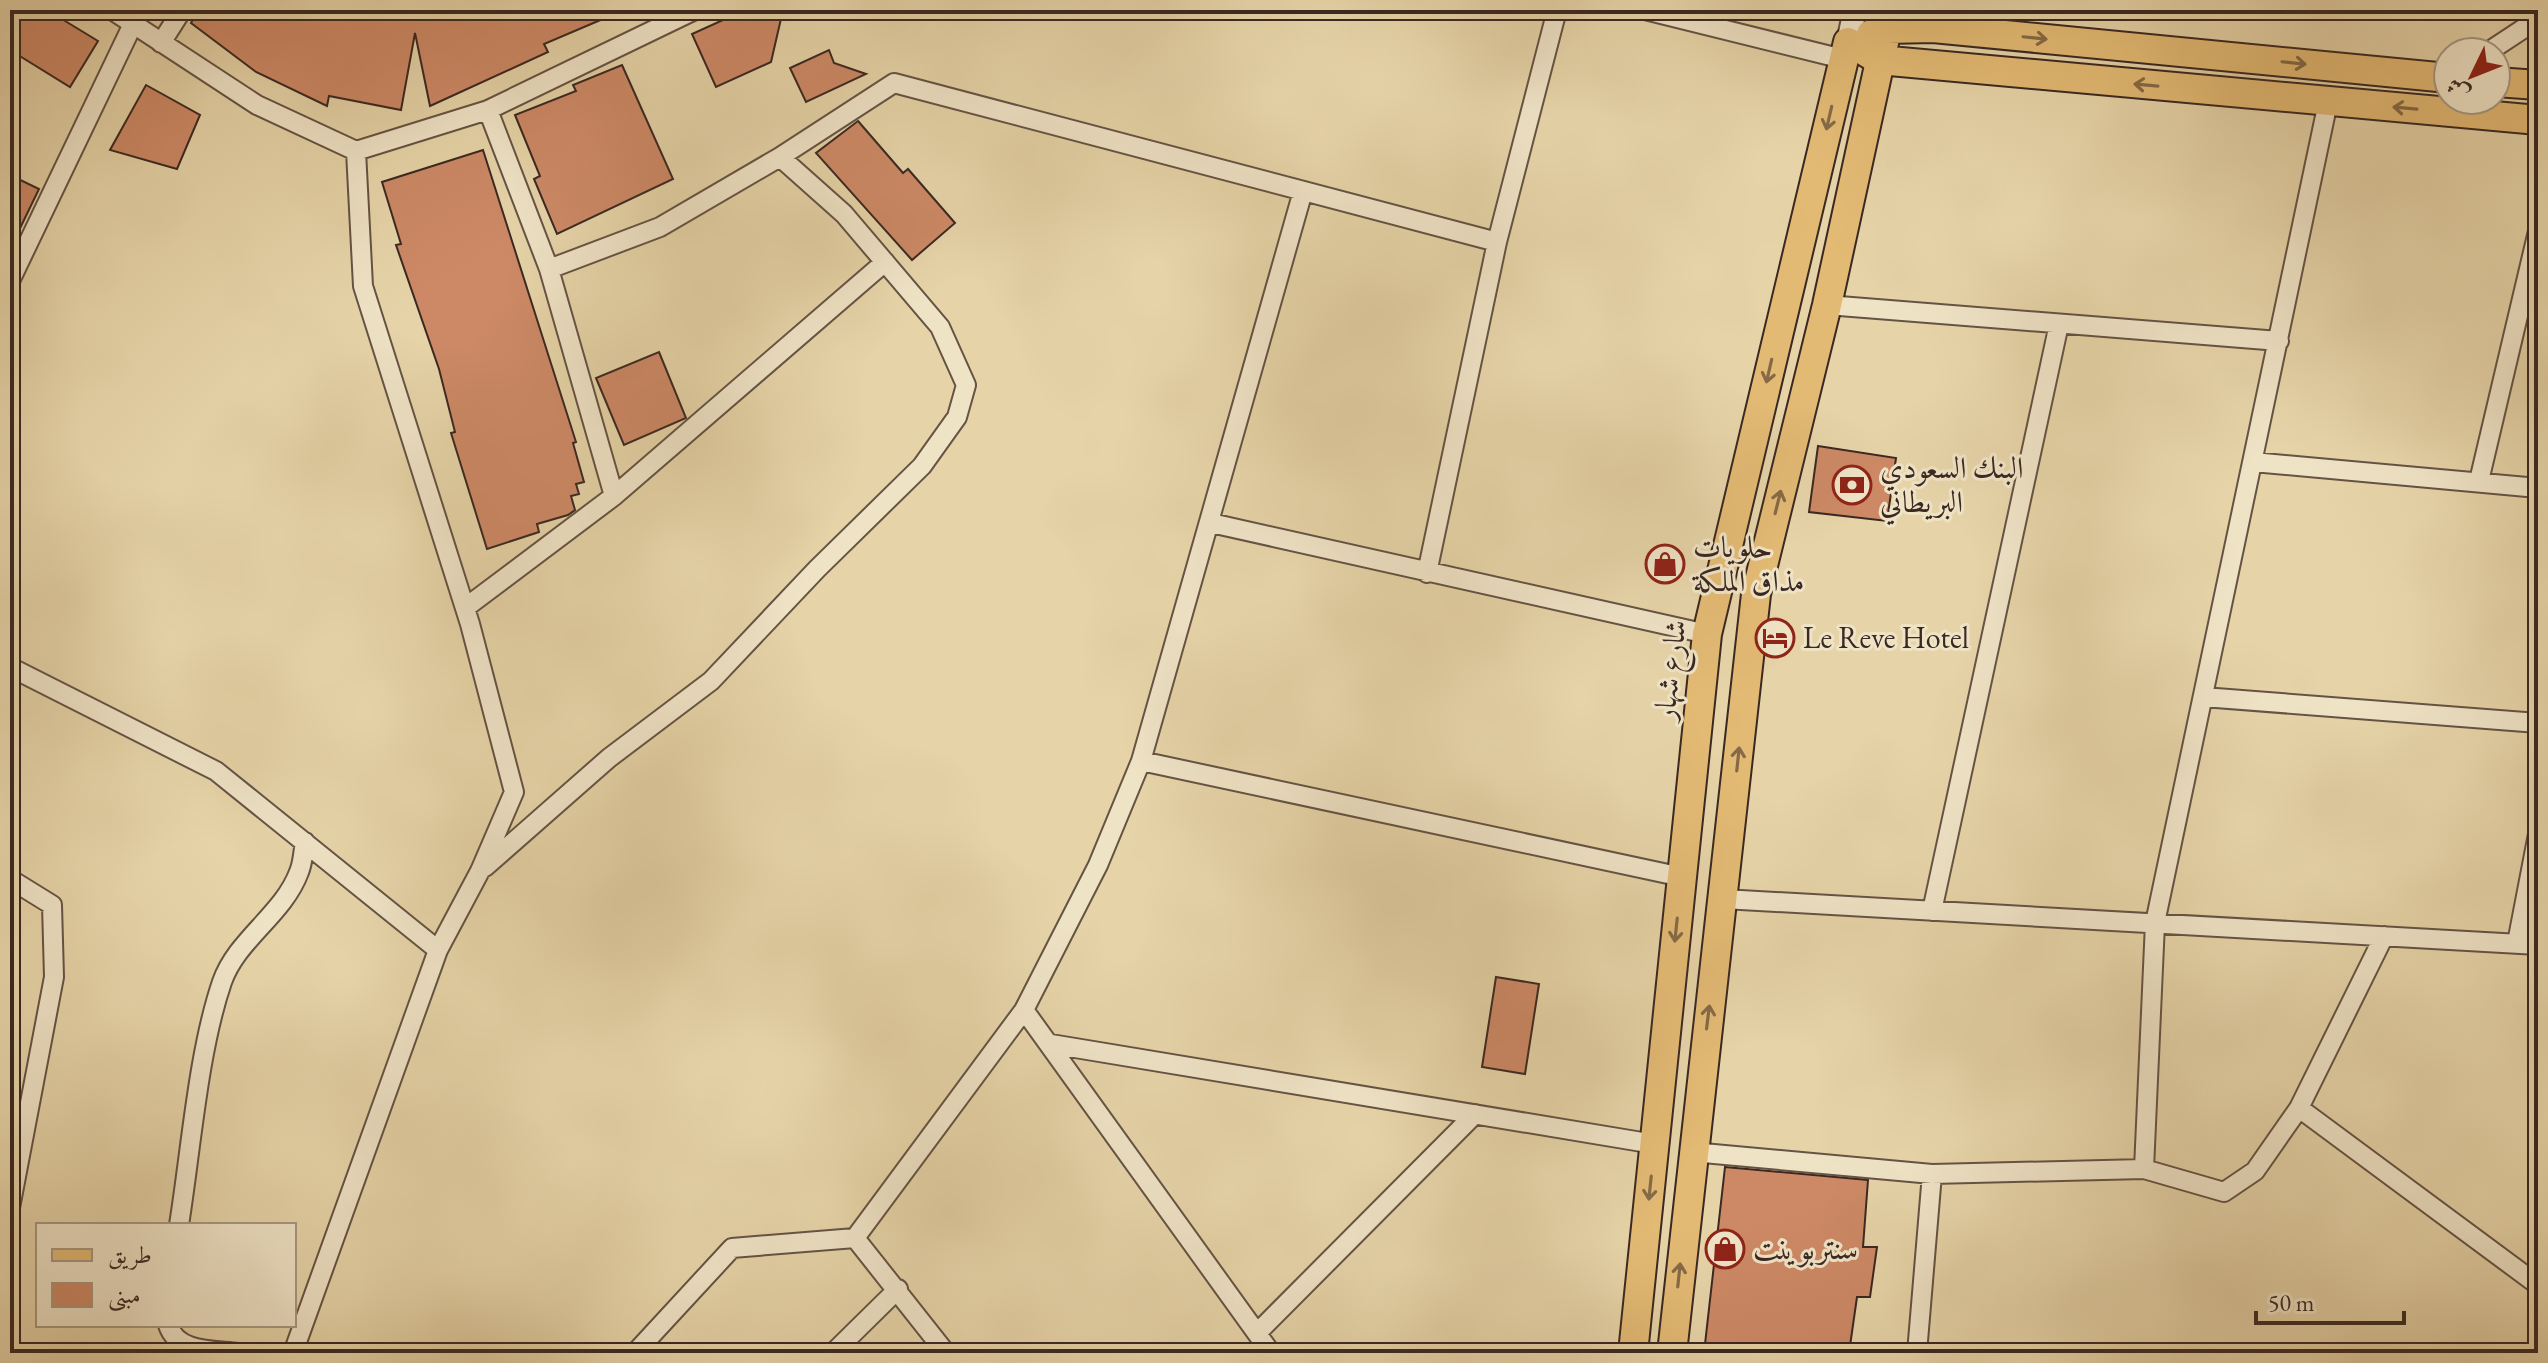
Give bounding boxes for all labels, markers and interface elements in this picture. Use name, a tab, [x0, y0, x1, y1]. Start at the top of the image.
one-way arrow	[2021, 31, 2048, 46]
north arrow	[2432, 36, 2512, 116]
one-way arrow	[2280, 56, 2307, 71]
text: ش	[2440, 71, 2476, 107]
one-way arrow	[2133, 77, 2160, 92]
one-way arrow	[2392, 101, 2418, 116]
one-way arrow	[1821, 104, 1836, 130]
one-way arrow	[1760, 357, 1775, 383]
place label: البنك السعودي البريطاني	[1880, 448, 2024, 526]
bank icon: البنك السعودي البريطاني	[1831, 464, 1873, 506]
one-way arrow	[1772, 490, 1787, 516]
place label: حلويات مذاق الملكة	[1691, 527, 1805, 600]
shop icon: حلويات مذاق الملكة	[1644, 543, 1686, 585]
street label: شارع شهار	[1644, 617, 1701, 726]
hotel icon: Le Reve Hotel	[1754, 617, 1796, 659]
place label: Le Reve Hotel	[1803, 618, 1969, 657]
one-way arrow	[1730, 746, 1745, 773]
one-way arrow	[1669, 916, 1684, 943]
one-way arrow	[1701, 1004, 1716, 1031]
one-way arrow	[1642, 1175, 1657, 1201]
legend	[36, 1223, 296, 1327]
shop icon: سنتربوينت	[1704, 1228, 1746, 1270]
place label: سنتربوينت	[1753, 1229, 1858, 1268]
text: طريق	[108, 1239, 152, 1270]
one-way arrow	[1672, 1262, 1687, 1289]
scale bar	[2256, 1275, 2404, 1325]
text: مبنى	[108, 1279, 141, 1312]
text: 50 m	[2268, 1287, 2315, 1318]

